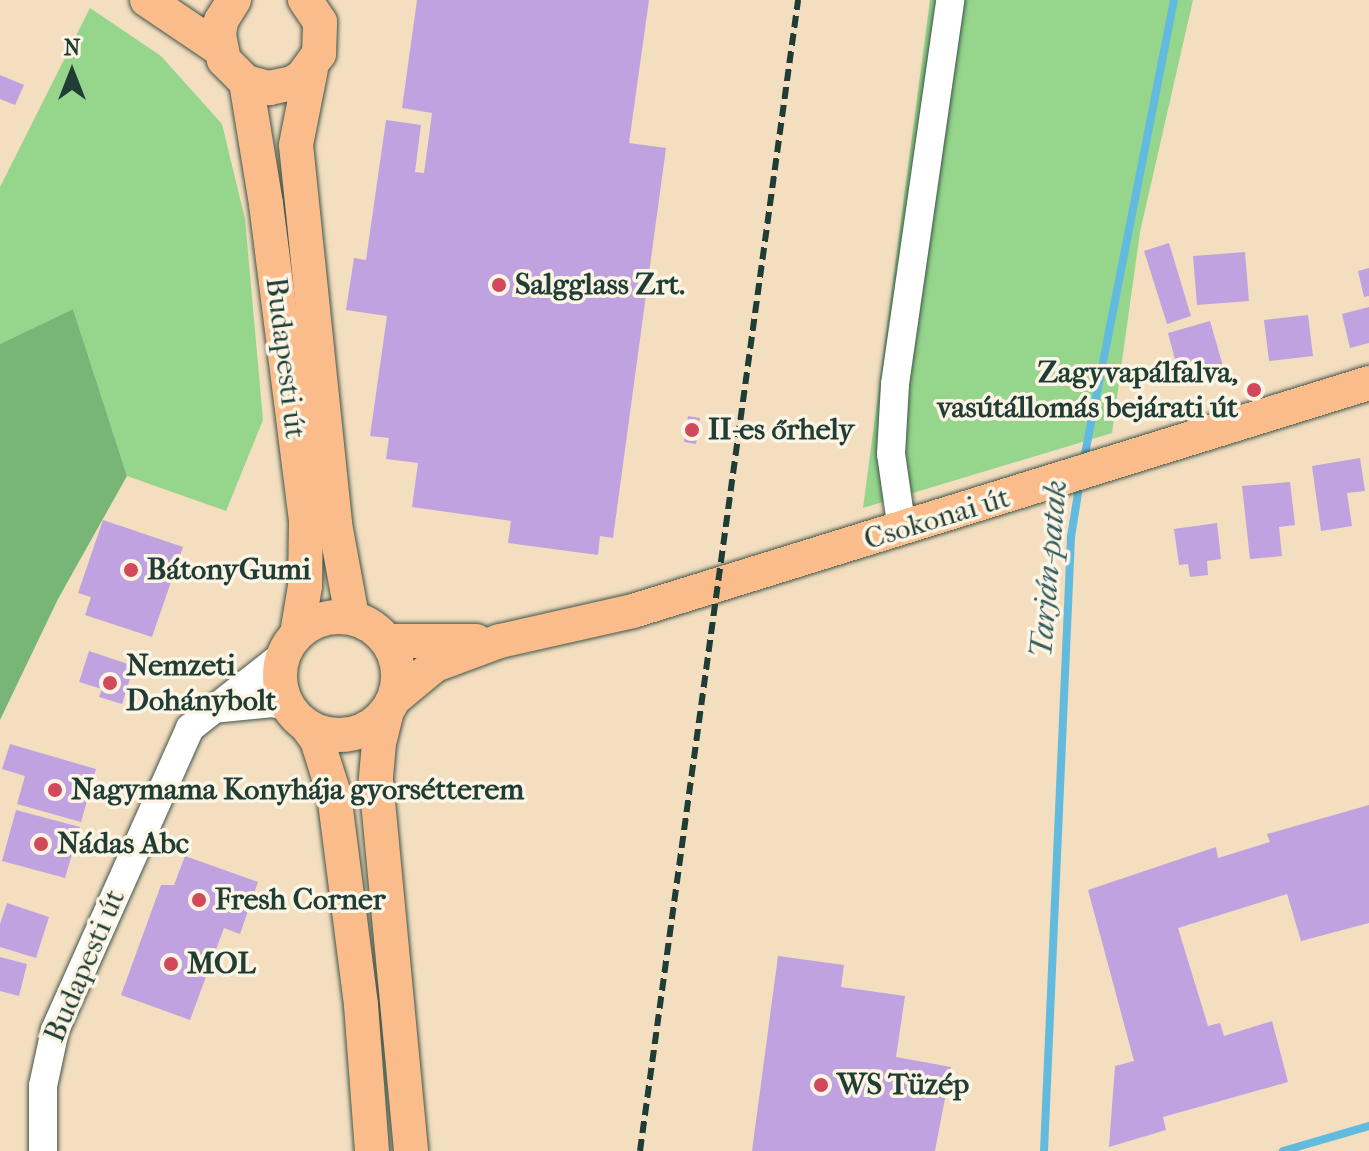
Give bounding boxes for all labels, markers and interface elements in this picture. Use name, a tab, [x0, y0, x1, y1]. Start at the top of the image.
north arrow	[32, 32, 112, 112]
text: N	[64, 35, 80, 61]
place label: Salgglass Zrt.	[515, 267, 685, 303]
street label: Budapesti út	[257, 275, 313, 441]
marker: Salgglass Zrt.	[490, 276, 508, 294]
place label: Zagyvapálfalva, vasútállomás bejárati út	[937, 355, 1238, 426]
marker: Zagyvapálfalva, vasútállomás bejárati út	[1245, 381, 1263, 399]
place label: II-es őrhely	[708, 412, 854, 448]
marker: II-es őrhely	[683, 421, 701, 439]
water label: Tarján-patak	[1022, 478, 1076, 660]
street label: Csokonai út	[860, 480, 1014, 558]
place label: BátonyGumi	[147, 552, 311, 588]
marker: BátonyGumi	[122, 561, 140, 579]
place label: Nemzeti Dohánybolt	[126, 648, 277, 718]
marker: Nemzeti Dohánybolt	[101, 674, 119, 692]
place label: Nagymama Konyhája gyorsétterem	[71, 772, 524, 808]
marker: Nagymama Konyhája gyorsétterem	[46, 781, 64, 799]
place label: Nádas Abc	[57, 826, 189, 862]
marker: Nádas Abc	[32, 835, 50, 853]
place label: Fresh Corner	[215, 882, 386, 918]
street label: Budapesti út	[37, 884, 133, 1048]
marker: Fresh Corner	[190, 891, 208, 909]
place label: MOL	[187, 946, 256, 982]
marker: MOL	[162, 955, 180, 973]
place label: WS Tüzép	[837, 1067, 969, 1103]
marker: WS Tüzép	[812, 1076, 830, 1094]

